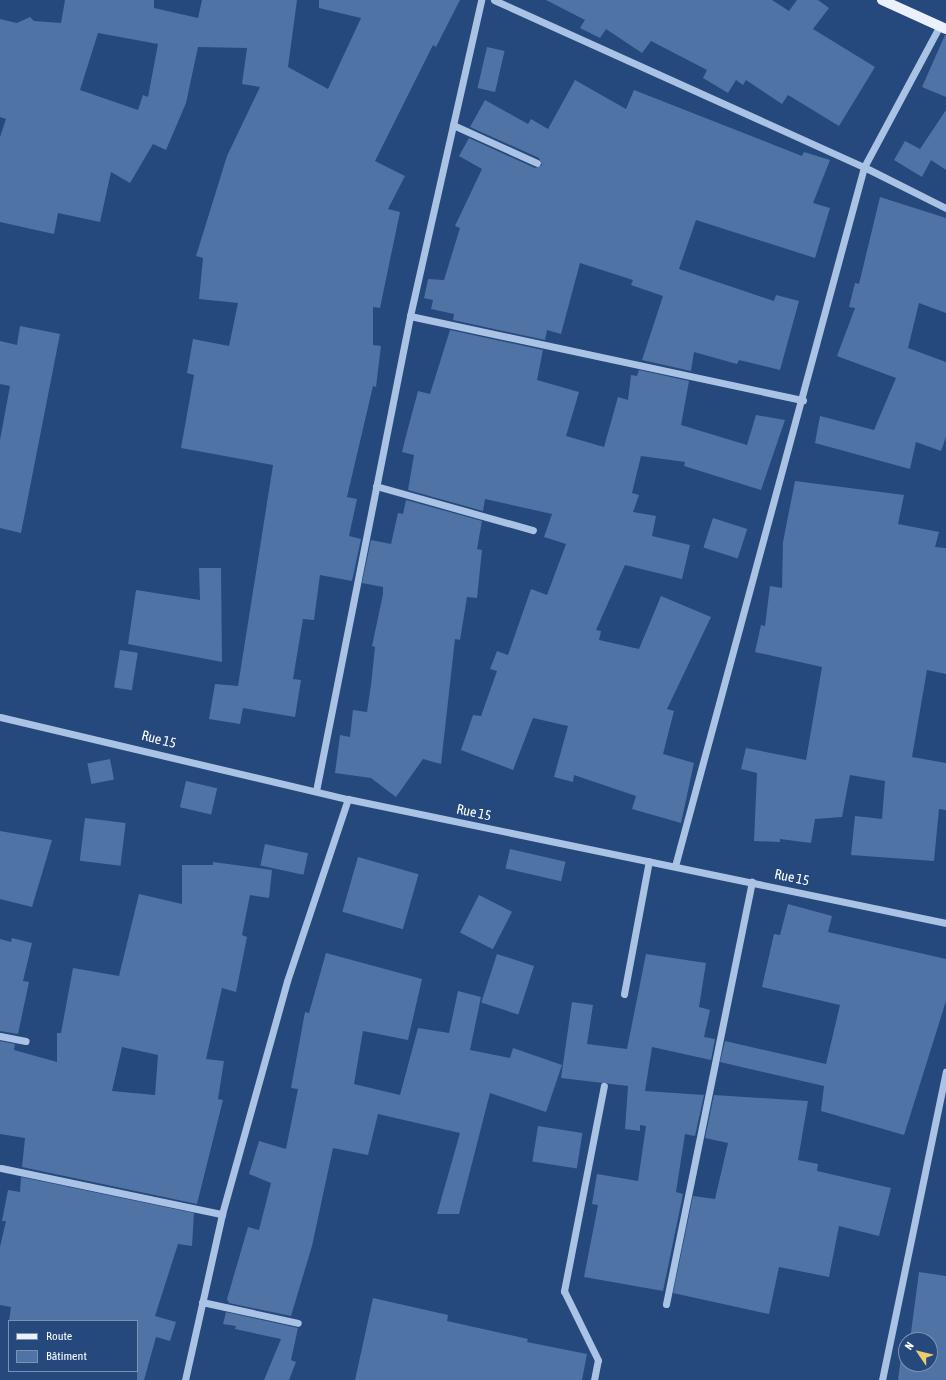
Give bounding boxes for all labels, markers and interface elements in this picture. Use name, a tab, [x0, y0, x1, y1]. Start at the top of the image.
street label: Rue 15	[140, 727, 178, 751]
street label: Rue 15	[455, 800, 493, 824]
street label: Rue 15	[773, 865, 811, 889]
legend	[8, 1320, 138, 1372]
text: Route	[46, 1329, 72, 1343]
north arrow	[898, 1332, 938, 1372]
text: N	[902, 1340, 916, 1352]
text: Bâtiment	[46, 1349, 87, 1363]

